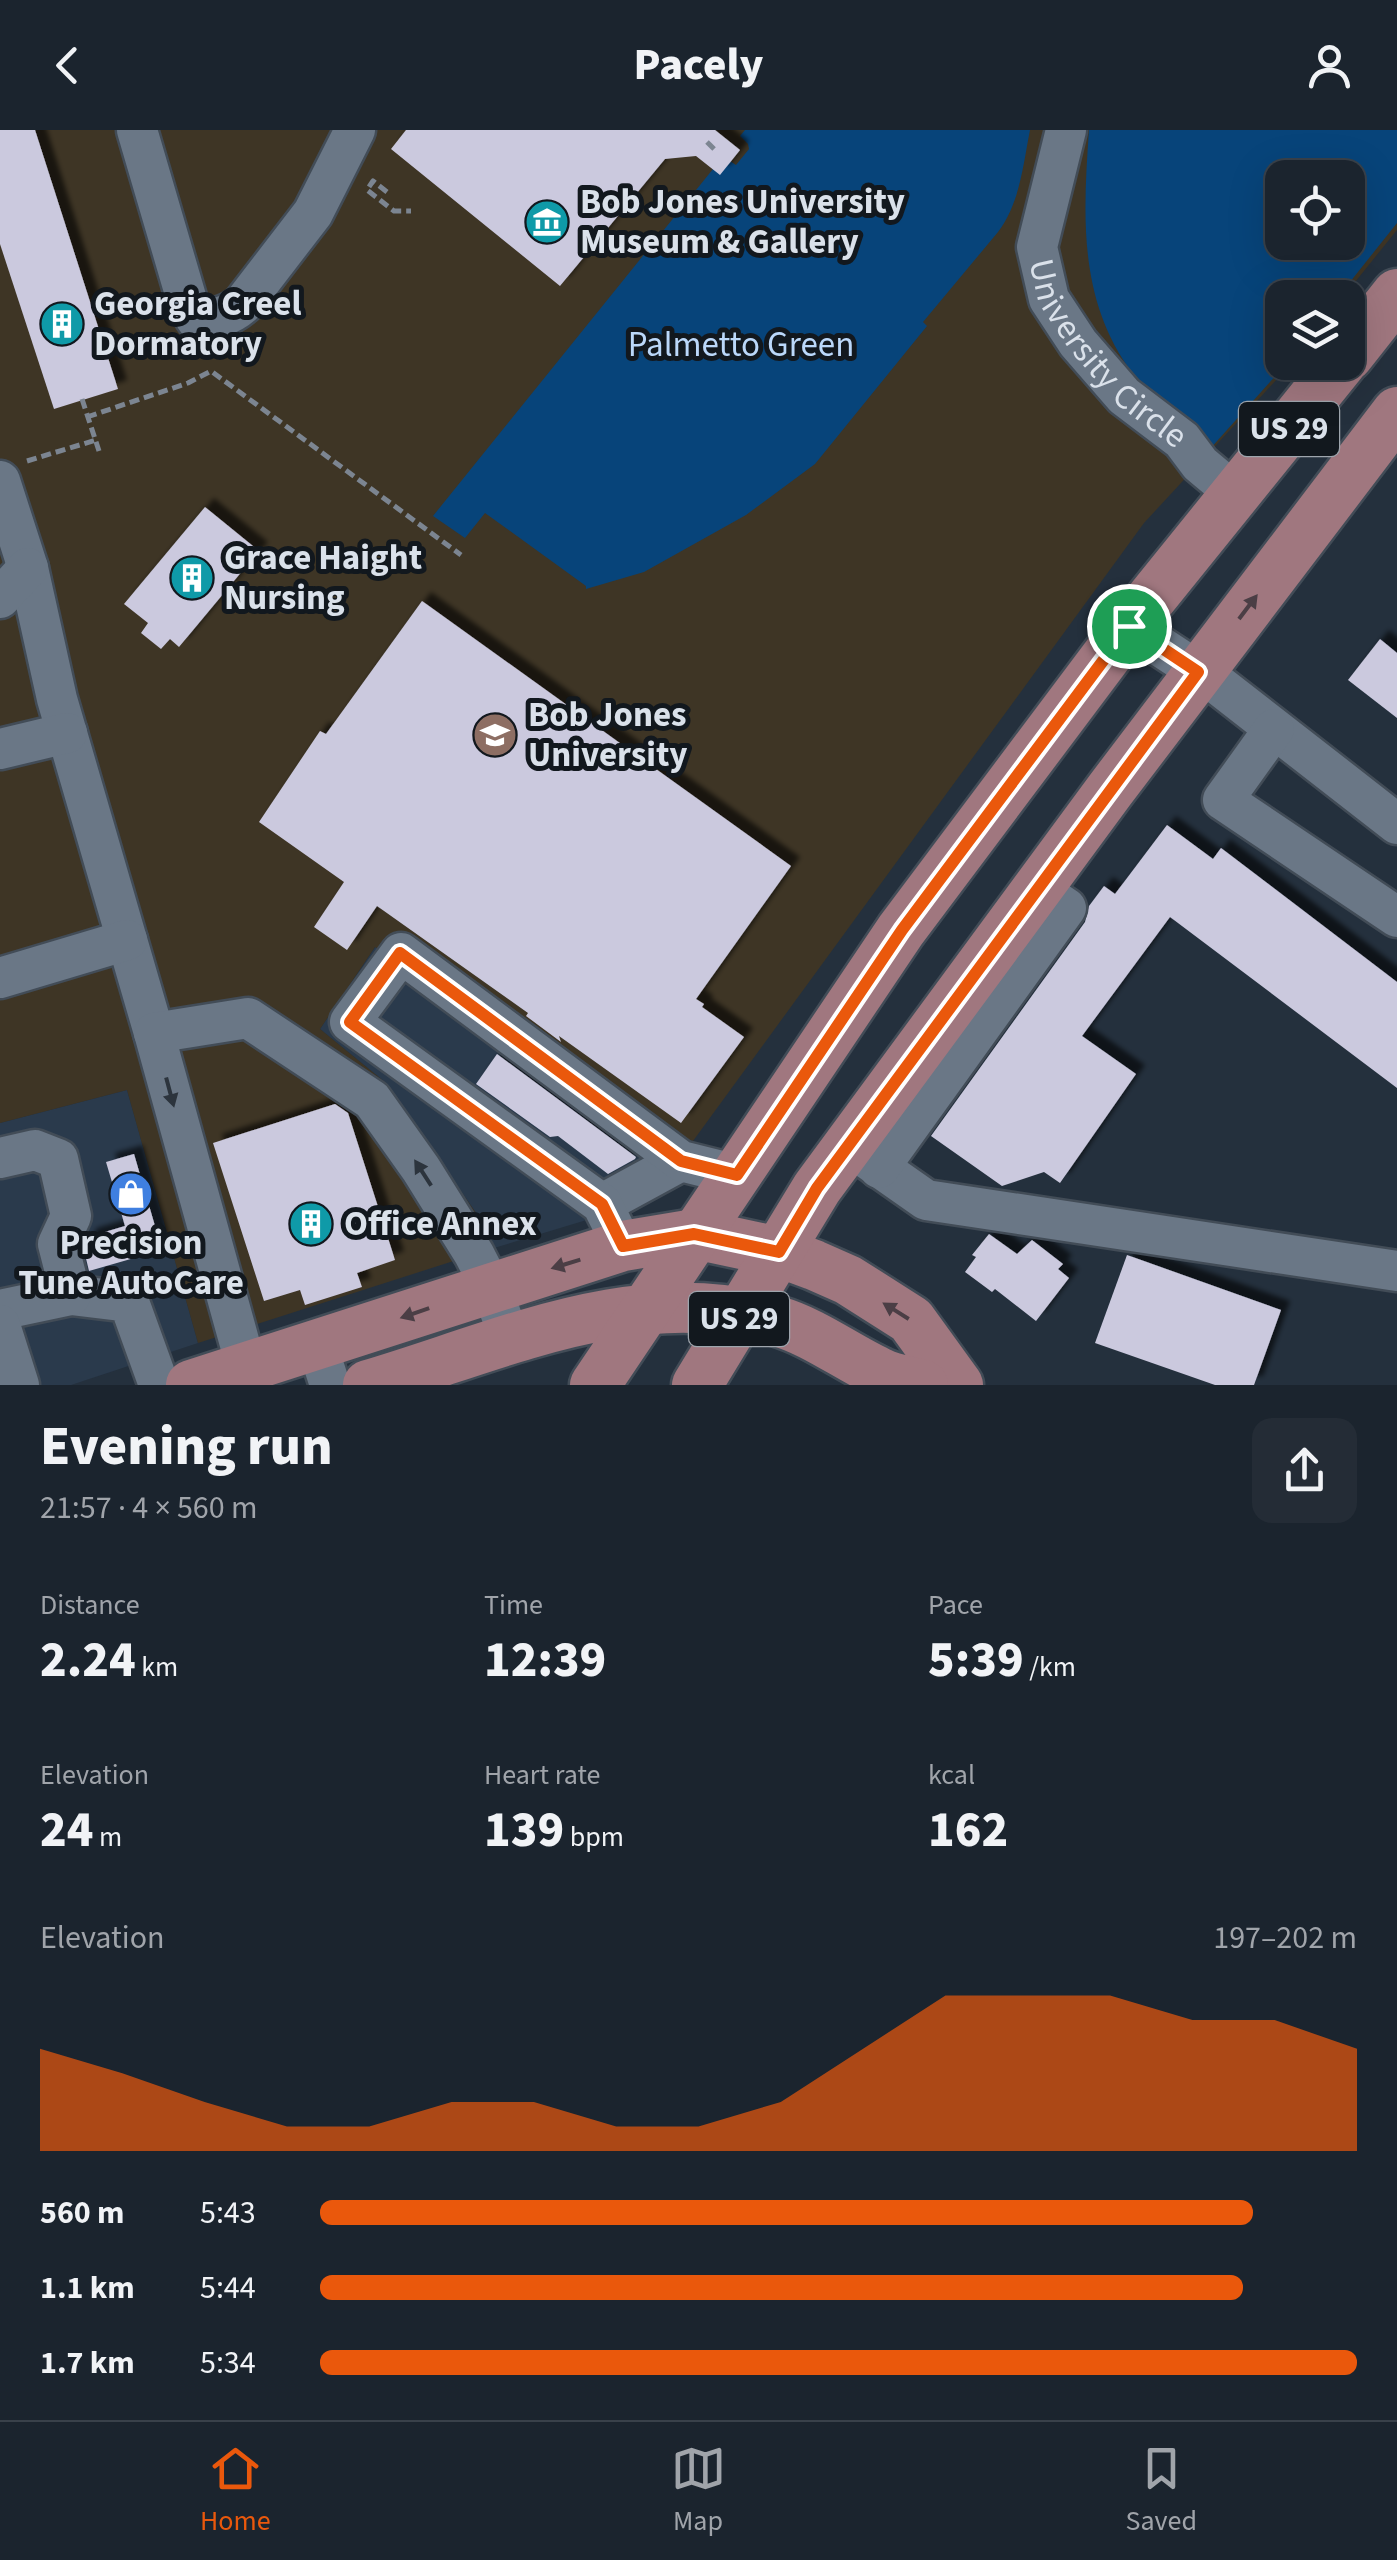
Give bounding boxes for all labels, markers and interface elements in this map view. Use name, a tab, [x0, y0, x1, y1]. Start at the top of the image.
text: Pacely	[633, 33, 764, 97]
icon: back	[40, 38, 95, 93]
icon: person	[1302, 38, 1357, 93]
map controls	[1265, 160, 1365, 380]
button: locate	[1265, 160, 1365, 260]
place label: Bob Jones University Museum & Gallery	[580, 177, 905, 267]
museum icon: Bob Jones University Museum & Gallery	[524, 199, 570, 245]
street label: University Circle	[1016, 254, 1198, 461]
place label: Georgia Creel Dormatory	[94, 279, 301, 369]
button: layers	[1265, 280, 1365, 380]
building icon: Georgia Creel Dormatory	[39, 301, 85, 347]
park label: Palmetto Green	[628, 320, 854, 370]
road number: US 29	[1239, 402, 1339, 456]
place label: Grace Haight Nursing	[224, 533, 422, 623]
building icon: Grace Haight Nursing	[169, 555, 215, 601]
pin	[1087, 584, 1172, 669]
one-way arrow	[1237, 594, 1257, 620]
icon: arrive	[1102, 599, 1157, 654]
place label: Bob Jones University	[528, 690, 688, 780]
school or university icon: Bob Jones University	[472, 712, 518, 758]
one-way arrow	[163, 1077, 178, 1108]
one-way arrow	[414, 1160, 433, 1187]
shop icon: Precision Tune AutoCare	[108, 1171, 154, 1217]
place label: Office Annex	[344, 1199, 537, 1249]
building icon: Office Annex	[288, 1201, 334, 1247]
place label: Precision Tune AutoCare	[18, 1218, 244, 1308]
one-way arrow	[550, 1257, 580, 1272]
road number: US 29	[689, 1292, 789, 1346]
one-way arrow	[883, 1302, 910, 1321]
one-way arrow	[399, 1306, 429, 1321]
text: Evening run	[40, 1408, 333, 1486]
button: share	[1252, 1418, 1357, 1523]
text: 21:57 · 4 × 560 m	[40, 1485, 258, 1531]
text: Distance	[40, 1585, 140, 1625]
text: Time	[484, 1585, 543, 1625]
text: Pace	[928, 1585, 983, 1625]
text: 2.24	[40, 1625, 136, 1696]
text: 12:39	[484, 1625, 606, 1696]
text: 5:39	[928, 1625, 1024, 1696]
text: km	[136, 1647, 178, 1687]
text: /km	[1024, 1647, 1076, 1687]
text: Elevation	[40, 1755, 149, 1795]
text: Heart rate	[484, 1755, 600, 1795]
text: kcal	[928, 1755, 975, 1795]
text: 24	[40, 1795, 93, 1866]
text: 139	[484, 1795, 564, 1866]
text: 162	[928, 1795, 1008, 1866]
text: m	[93, 1817, 122, 1857]
text: bpm	[564, 1817, 624, 1857]
text: Elevation	[40, 1915, 165, 1961]
text: 197–202 m	[1213, 1915, 1357, 1961]
text: 560 m	[40, 2190, 125, 2236]
text: 5:43	[200, 2190, 256, 2236]
text: 1.1 km	[40, 2265, 135, 2311]
text: 5:44	[200, 2265, 256, 2311]
text: 1.7 km	[40, 2340, 135, 2386]
text: 5:34	[200, 2340, 256, 2386]
tab: Home	[200, 2441, 271, 2541]
tab: Map	[671, 2441, 726, 2541]
tab: Saved	[1126, 2441, 1197, 2541]

